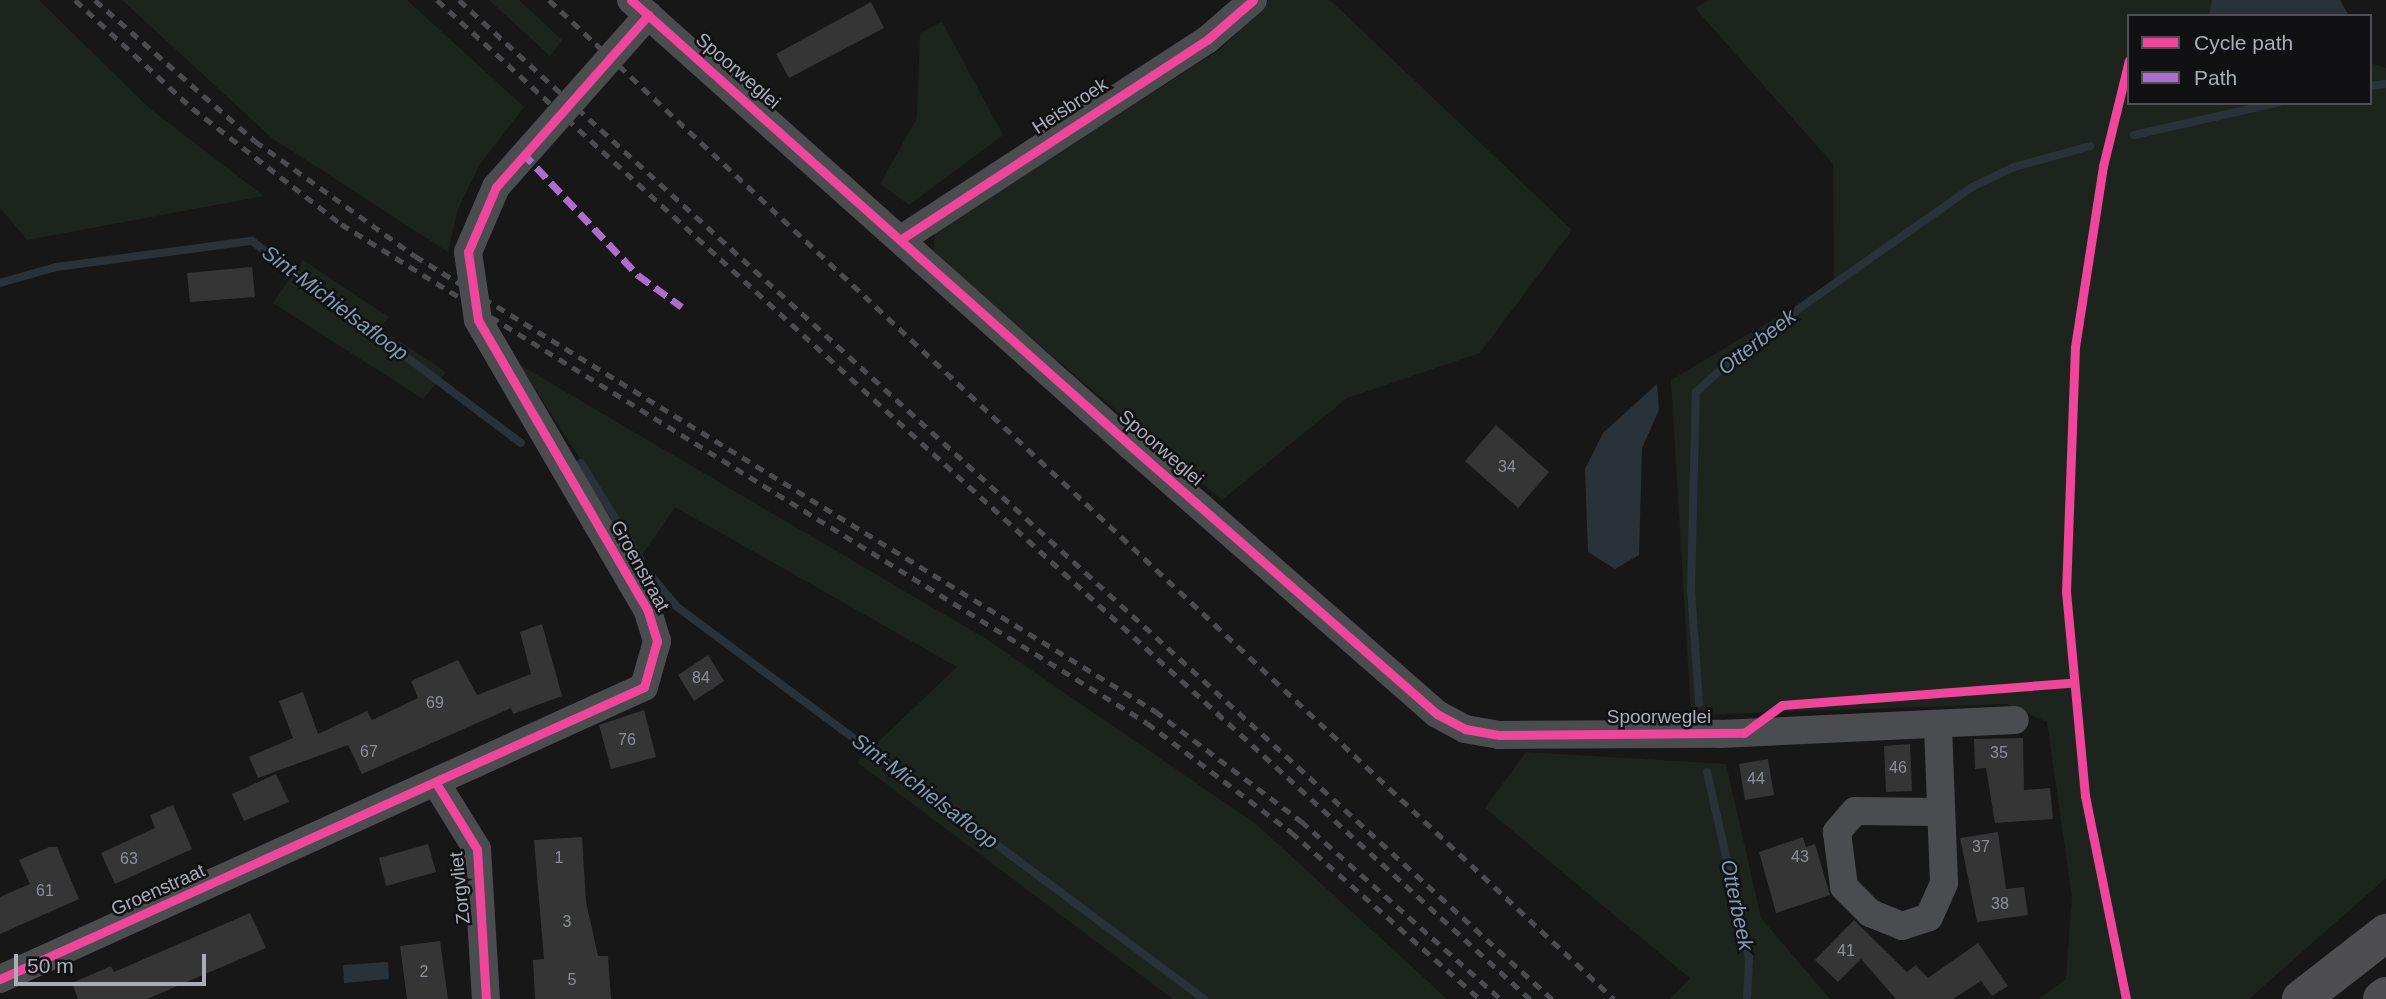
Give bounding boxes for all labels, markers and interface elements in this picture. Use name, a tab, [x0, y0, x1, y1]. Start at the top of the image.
legend	[2127, 14, 2372, 105]
street label: Spoorweglei	[691, 28, 785, 114]
text: Cycle path	[2194, 31, 2293, 54]
text: Path	[2194, 66, 2237, 89]
street label: Heisbroek	[1028, 73, 1112, 139]
water label: Sint-Michielsafloop	[257, 240, 413, 366]
water label: Otterbeek	[1713, 304, 1801, 380]
street label: Spoorweglei	[1114, 405, 1208, 491]
house number: 34	[1498, 457, 1516, 477]
street label: Groenstraat	[606, 517, 674, 615]
house number: 84	[692, 668, 710, 688]
house number: 69	[426, 693, 444, 713]
street label: Spoorweglei	[1607, 706, 1711, 728]
water label: Sint-Michielsafloop	[847, 728, 1003, 854]
house number: 76	[618, 730, 636, 750]
house number: 67	[360, 742, 378, 762]
house number: 35	[1990, 743, 2008, 763]
house number: 46	[1889, 758, 1907, 778]
house number: 44	[1747, 769, 1765, 789]
house number: 37	[1972, 837, 1990, 857]
house number: 43	[1791, 847, 1809, 867]
house number: 1	[555, 848, 563, 868]
house number: 63	[120, 849, 138, 869]
street label: Zorgvliet	[445, 851, 475, 925]
water label: Otterbeek	[1715, 857, 1759, 953]
street label: Groenstraat	[108, 859, 208, 921]
house number: 61	[36, 881, 54, 901]
house number: 38	[1991, 894, 2009, 914]
house number: 3	[563, 912, 571, 932]
scale bar	[18, 940, 210, 984]
house number: 41	[1837, 941, 1855, 961]
text: 50 m	[27, 954, 74, 977]
house number: 2	[420, 962, 428, 982]
house number: 5	[568, 970, 576, 990]

